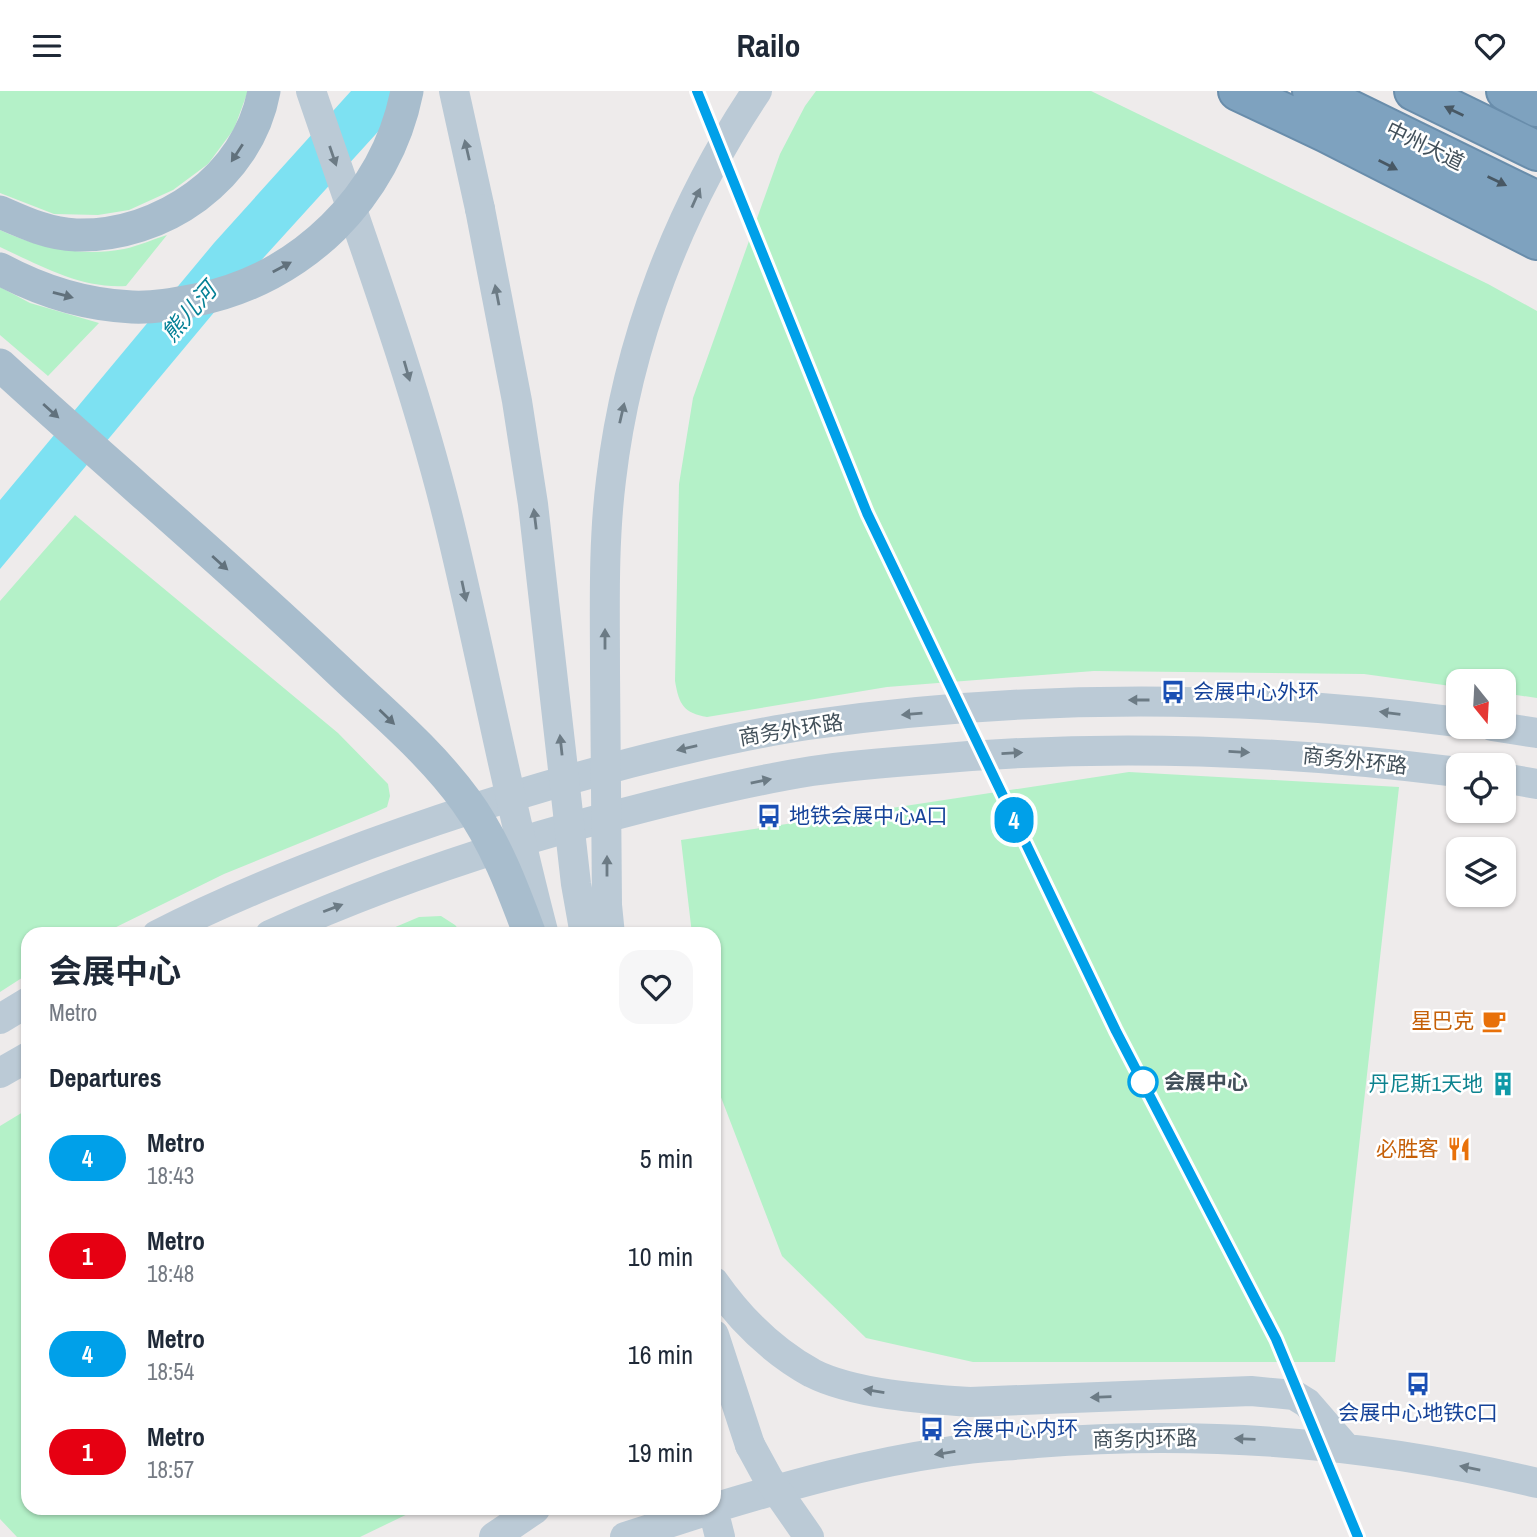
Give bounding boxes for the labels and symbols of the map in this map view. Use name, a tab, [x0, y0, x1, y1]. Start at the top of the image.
one-way arrow	[1444, 105, 1464, 116]
street label: 中州大道	[1381, 114, 1469, 177]
one-way arrow	[462, 139, 473, 161]
one-way arrow	[230, 144, 244, 162]
one-way arrow	[328, 145, 339, 166]
one-way arrow	[1378, 159, 1398, 171]
one-way arrow	[1487, 176, 1507, 187]
one-way arrow	[690, 188, 702, 208]
one-way arrow	[272, 261, 292, 273]
water label: 熊儿河	[154, 272, 226, 348]
one-way arrow	[491, 284, 502, 306]
one-way arrow	[52, 290, 74, 301]
one-way arrow	[403, 360, 413, 381]
one-way arrow	[617, 402, 628, 424]
one-way arrow	[42, 403, 60, 419]
one-way arrow	[529, 508, 540, 530]
one-way arrow	[211, 555, 229, 571]
one-way arrow	[459, 580, 470, 602]
one-way arrow	[599, 628, 611, 650]
north arrow	[1446, 669, 1516, 739]
place label: 会展中心外环	[1193, 677, 1319, 706]
bus stop icon: 会展中心外环	[1159, 678, 1187, 706]
one-way arrow	[1127, 694, 1149, 706]
street label: 商务外环路	[737, 707, 845, 752]
one-way arrow	[1379, 708, 1401, 719]
one-way arrow	[379, 709, 396, 725]
one-way arrow	[900, 709, 922, 720]
one-way arrow	[555, 734, 566, 756]
street label: 商务外环路	[1301, 741, 1409, 780]
one-way arrow	[676, 743, 698, 754]
one-way arrow	[1001, 747, 1023, 758]
one-way arrow	[1228, 747, 1250, 758]
one-way arrow	[750, 776, 772, 787]
line badge: 4	[991, 797, 1037, 843]
place label: 地铁会展中心A口	[789, 801, 948, 830]
bus stop icon: 地铁会展中心A口	[755, 802, 783, 830]
one-way arrow	[601, 855, 613, 877]
one-way arrow	[322, 903, 343, 914]
place label: 星巴克	[1411, 1006, 1474, 1035]
cafe icon: 星巴克	[1480, 1007, 1508, 1035]
marker: 会展中心	[1128, 1067, 1158, 1097]
place label: 会展中心	[1164, 1067, 1248, 1096]
place label: 丹尼斯1天地	[1368, 1069, 1483, 1098]
building icon: 丹尼斯1天地	[1489, 1070, 1517, 1098]
place label: 必胜客	[1376, 1134, 1439, 1163]
restaurant icon: 必胜客	[1445, 1135, 1473, 1163]
bus stop icon: 会展中心地铁C口	[1404, 1370, 1432, 1398]
one-way arrow	[863, 1385, 885, 1396]
one-way arrow	[1090, 1392, 1112, 1403]
place label: 会展中心地铁C口	[1338, 1398, 1498, 1427]
place label: 会展中心内环	[952, 1414, 1078, 1443]
bus stop icon: 会展中心内环	[918, 1415, 946, 1443]
street label: 商务内环路	[1092, 1423, 1198, 1454]
one-way arrow	[1234, 1434, 1256, 1445]
one-way arrow	[934, 1447, 956, 1458]
one-way arrow	[1459, 1462, 1481, 1473]

